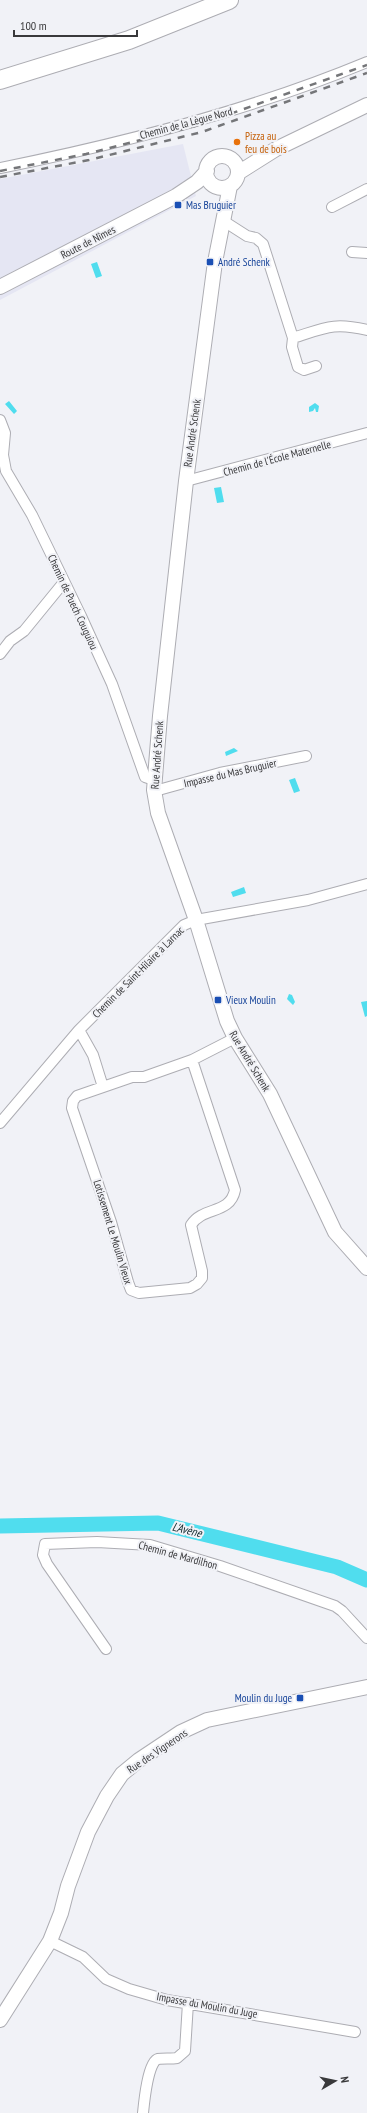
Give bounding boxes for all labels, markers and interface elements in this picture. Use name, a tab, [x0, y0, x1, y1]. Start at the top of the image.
scale bar	[14, 12, 137, 38]
text: 100 m	[20, 18, 47, 33]
street label: Chemin de la Lègue Nord	[138, 104, 234, 142]
place label: Pizza au feu de bois	[245, 129, 287, 156]
marker: Pizza au feu de bois	[232, 137, 242, 147]
place label: Mas Bruguier	[186, 198, 236, 212]
marker: Mas Bruguier	[173, 200, 183, 210]
street label: Route de Nîmes	[58, 222, 118, 262]
place label: André Schenk	[218, 255, 271, 269]
marker: André Schenk	[205, 257, 215, 267]
street label: Rue André Schenk	[180, 397, 204, 468]
street label: Chemin de l'École Maternelle	[222, 437, 333, 479]
street label: Chemin de Puech Couguiou	[45, 552, 101, 652]
street label: Rue André Schenk	[148, 720, 166, 790]
street label: Impasse du Mas Bruguier	[182, 755, 278, 791]
street label: Chemin de Saint-Hilaire à Larnac	[89, 923, 187, 1021]
place label: Vieux Moulin	[225, 993, 276, 1007]
marker: Vieux Moulin	[213, 995, 223, 1005]
street label: Rue André Schenk	[226, 1028, 274, 1095]
street label: Lotissement Le Moulin Vieux	[90, 1178, 136, 1287]
water label: L'Avène	[171, 1519, 204, 1541]
street label: Chemin de Mardilhon	[137, 1538, 219, 1572]
place label: Moulin du Juge	[235, 1691, 292, 1705]
marker: Moulin du Juge	[295, 1693, 305, 1703]
street label: Rue des Vignerons	[124, 1725, 190, 1776]
street label: Impasse du Moulin du Juge	[155, 1989, 259, 2021]
north arrow	[315, 2061, 355, 2101]
text: N	[337, 2075, 352, 2084]

